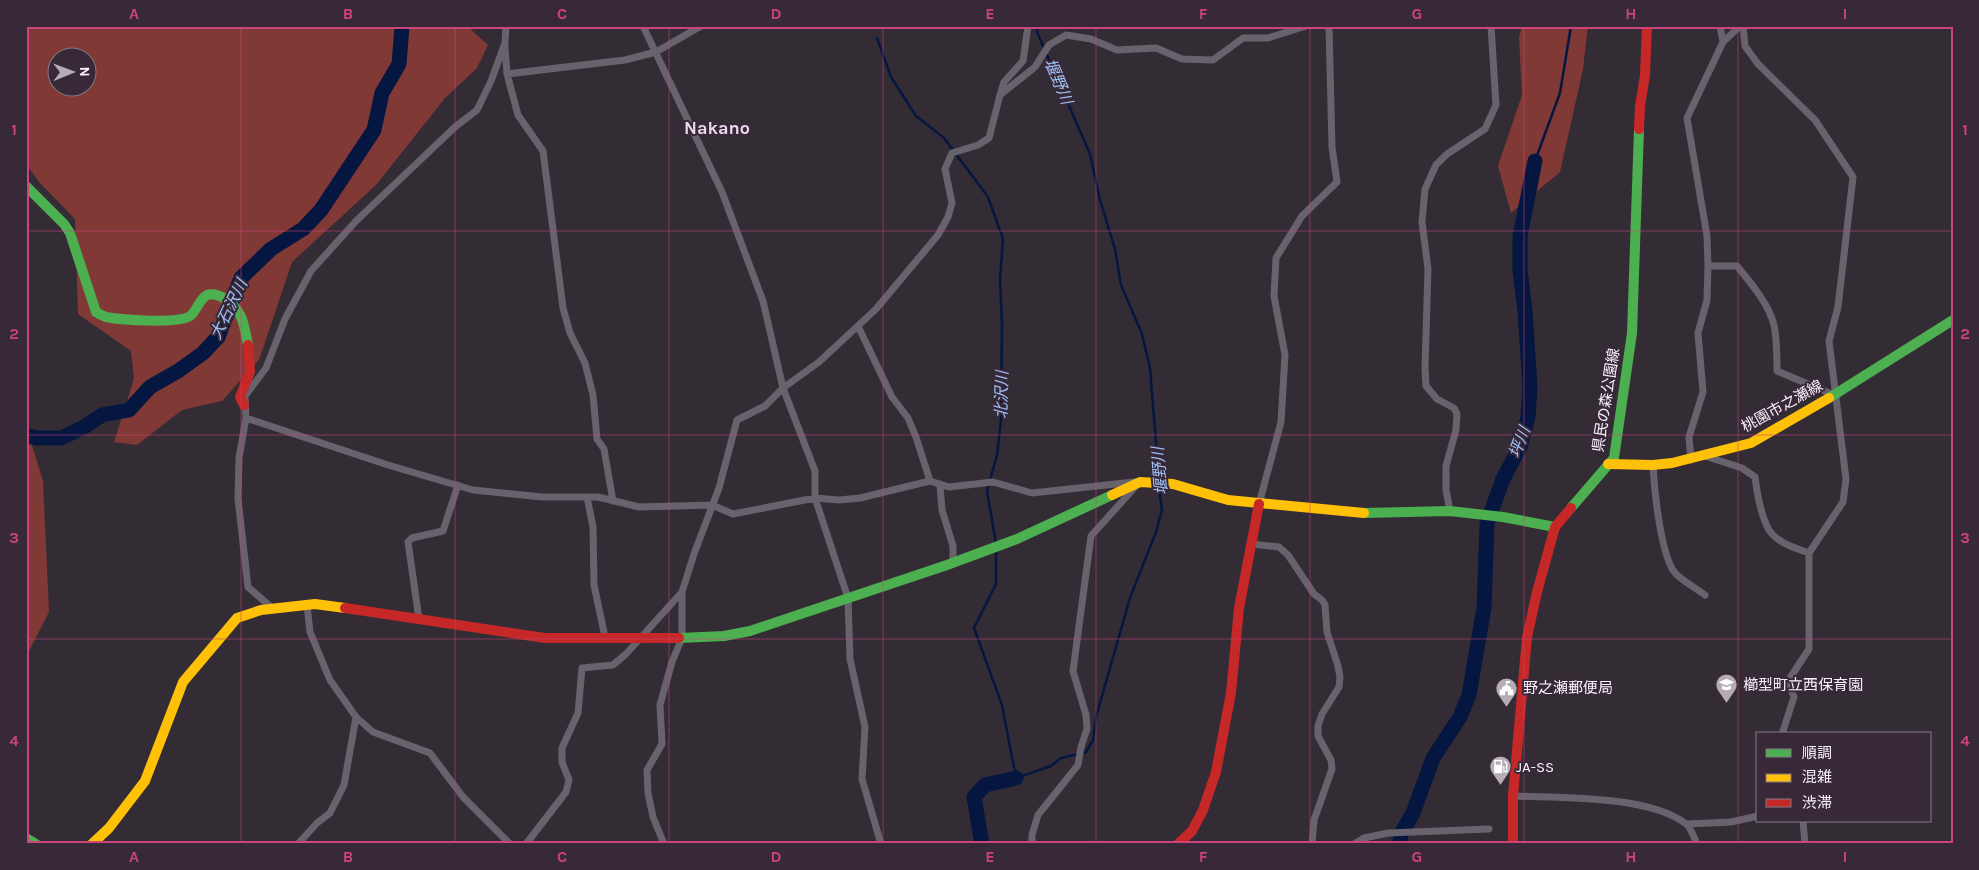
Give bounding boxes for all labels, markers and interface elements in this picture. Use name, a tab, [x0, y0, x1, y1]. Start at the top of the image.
text: A	[129, 4, 139, 23]
text: B	[343, 4, 353, 23]
text: C	[557, 4, 567, 23]
text: D	[771, 4, 782, 23]
text: E	[985, 4, 995, 23]
text: F	[1199, 4, 1208, 23]
text: G	[1412, 4, 1422, 23]
text: H	[1625, 4, 1637, 23]
text: I	[1843, 4, 1847, 23]
north arrow	[48, 48, 98, 98]
water label: 堰野川	[1040, 55, 1077, 109]
text: N	[76, 67, 93, 77]
district label: Nakano	[684, 117, 750, 139]
text: 1	[11, 120, 17, 139]
text: 1	[1962, 120, 1968, 139]
water label: 大石沢川	[206, 275, 252, 342]
text: 2	[9, 324, 19, 343]
text: 2	[1960, 324, 1970, 343]
street label: 県民の森公園線	[1589, 347, 1623, 453]
water label: 北沢川	[992, 369, 1011, 419]
street label: 桃園市之瀬線	[1738, 376, 1826, 436]
water label: 坪川	[1505, 422, 1535, 461]
water label: 堰野川	[1148, 444, 1171, 496]
text: 3	[9, 528, 19, 547]
text: 3	[1960, 528, 1970, 547]
school or university icon: 櫛型町立西保育園	[1715, 673, 1739, 704]
public building icon: 野之瀬郵便局	[1495, 676, 1519, 707]
place label: 櫛型町立西保育園	[1743, 676, 1863, 694]
place label: 野之瀬郵便局	[1523, 679, 1613, 697]
text: 4	[9, 731, 19, 750]
text: 4	[1960, 731, 1970, 750]
legend	[1756, 732, 1932, 822]
text: 順調	[1802, 744, 1832, 762]
fuel station icon: JA-SS	[1488, 755, 1512, 786]
place label: JA-SS	[1516, 758, 1554, 776]
text: 混雑	[1802, 768, 1832, 786]
text: 渋滞	[1802, 794, 1832, 812]
text: A	[129, 847, 139, 866]
text: B	[343, 847, 353, 866]
text: C	[557, 847, 567, 866]
text: D	[771, 847, 782, 866]
text: E	[985, 847, 995, 866]
text: F	[1199, 847, 1208, 866]
text: G	[1412, 847, 1422, 866]
text: H	[1625, 847, 1637, 866]
text: I	[1843, 847, 1847, 866]

